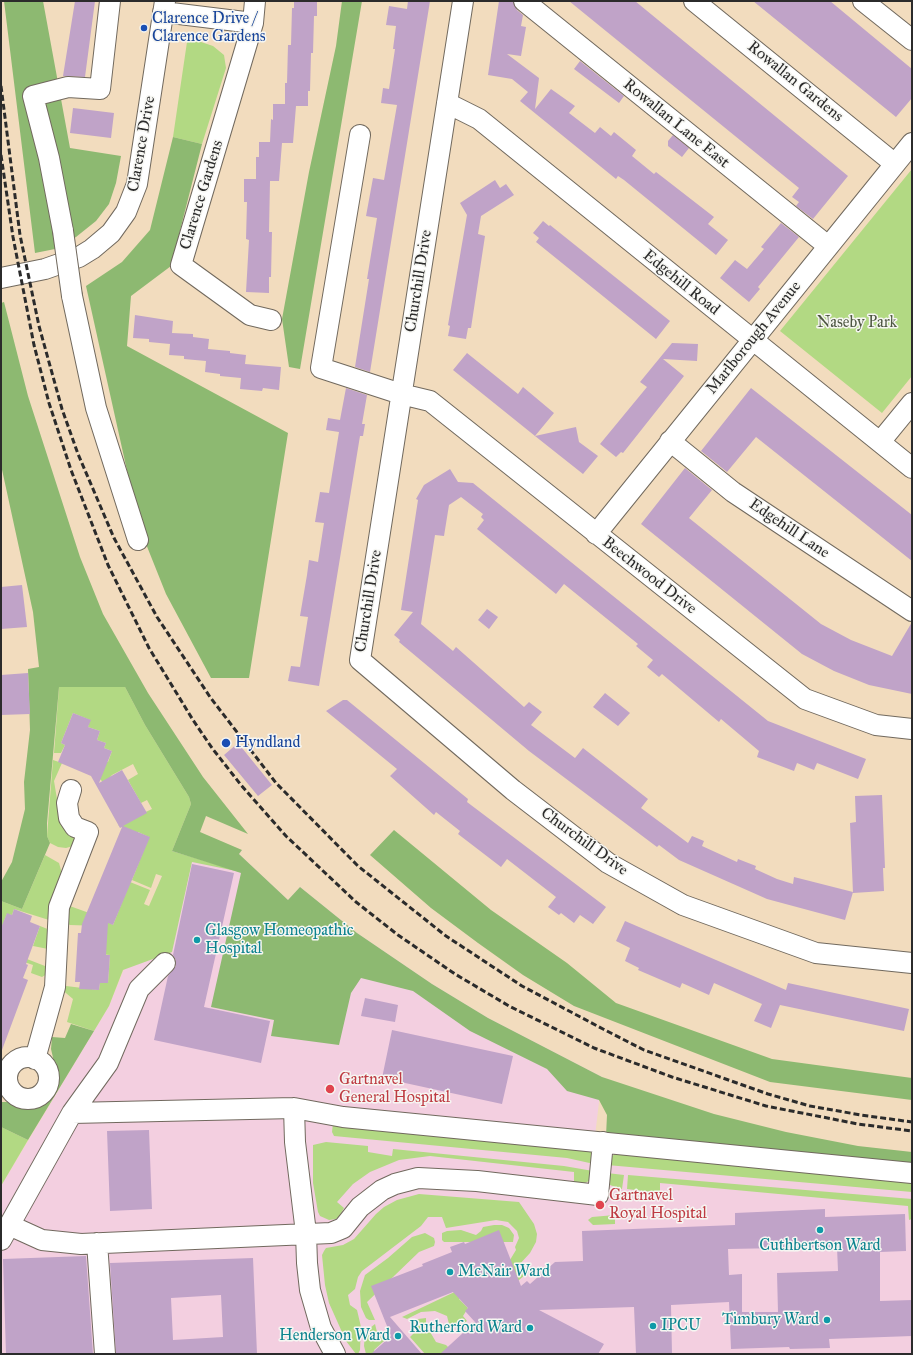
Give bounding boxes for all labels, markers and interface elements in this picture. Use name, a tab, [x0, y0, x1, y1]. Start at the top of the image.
place label: Clarence Drive / Clarence Gardens	[152, 9, 266, 47]
marker: Clarence Drive / Clarence Gardens	[139, 23, 149, 33]
street label: Rowallan Gardens	[743, 38, 847, 126]
street label: Rowallan Lane East	[619, 75, 733, 173]
street label: Clarence Drive	[124, 95, 160, 193]
street label: Clarence Gardens	[176, 138, 228, 252]
street label: Churchill Drive	[401, 228, 437, 334]
street label: Edgehill Road	[639, 246, 723, 320]
street label: Marlborough Avenue	[703, 278, 805, 398]
park label: Naseby Park	[817, 313, 897, 333]
street label: Edgehill Lane	[745, 495, 833, 563]
street label: Beechwood Drive	[598, 533, 700, 619]
street label: Churchill Drive	[351, 548, 387, 654]
place label: Hyndland	[235, 733, 300, 753]
marker: Hyndland	[220, 737, 232, 749]
street label: Churchill Drive	[537, 804, 631, 880]
place label: Glasgow Homeopathic Hospital	[205, 921, 354, 959]
marker: Glasgow Homeopathic Hospital	[192, 935, 202, 945]
place label: Gartnavel General Hospital	[339, 1070, 450, 1108]
marker: Gartnavel General Hospital	[324, 1083, 336, 1095]
place label: Gartnavel Royal Hospital	[609, 1186, 707, 1224]
marker: Gartnavel Royal Hospital	[594, 1199, 606, 1211]
marker: Cuthbertson Ward	[815, 1225, 825, 1235]
place label: Cuthbertson Ward	[759, 1236, 881, 1256]
place label: McNair Ward	[458, 1262, 550, 1282]
marker: McNair Ward	[445, 1267, 455, 1277]
place label: Timbury Ward	[722, 1310, 819, 1330]
marker: Timbury Ward	[822, 1315, 832, 1325]
place label: IPCU	[661, 1316, 701, 1336]
place label: Rutherford Ward	[409, 1318, 522, 1338]
marker: IPCU	[648, 1321, 658, 1331]
marker: Rutherford Ward	[525, 1323, 535, 1333]
place label: Henderson Ward	[279, 1326, 390, 1346]
marker: Henderson Ward	[393, 1331, 403, 1341]

